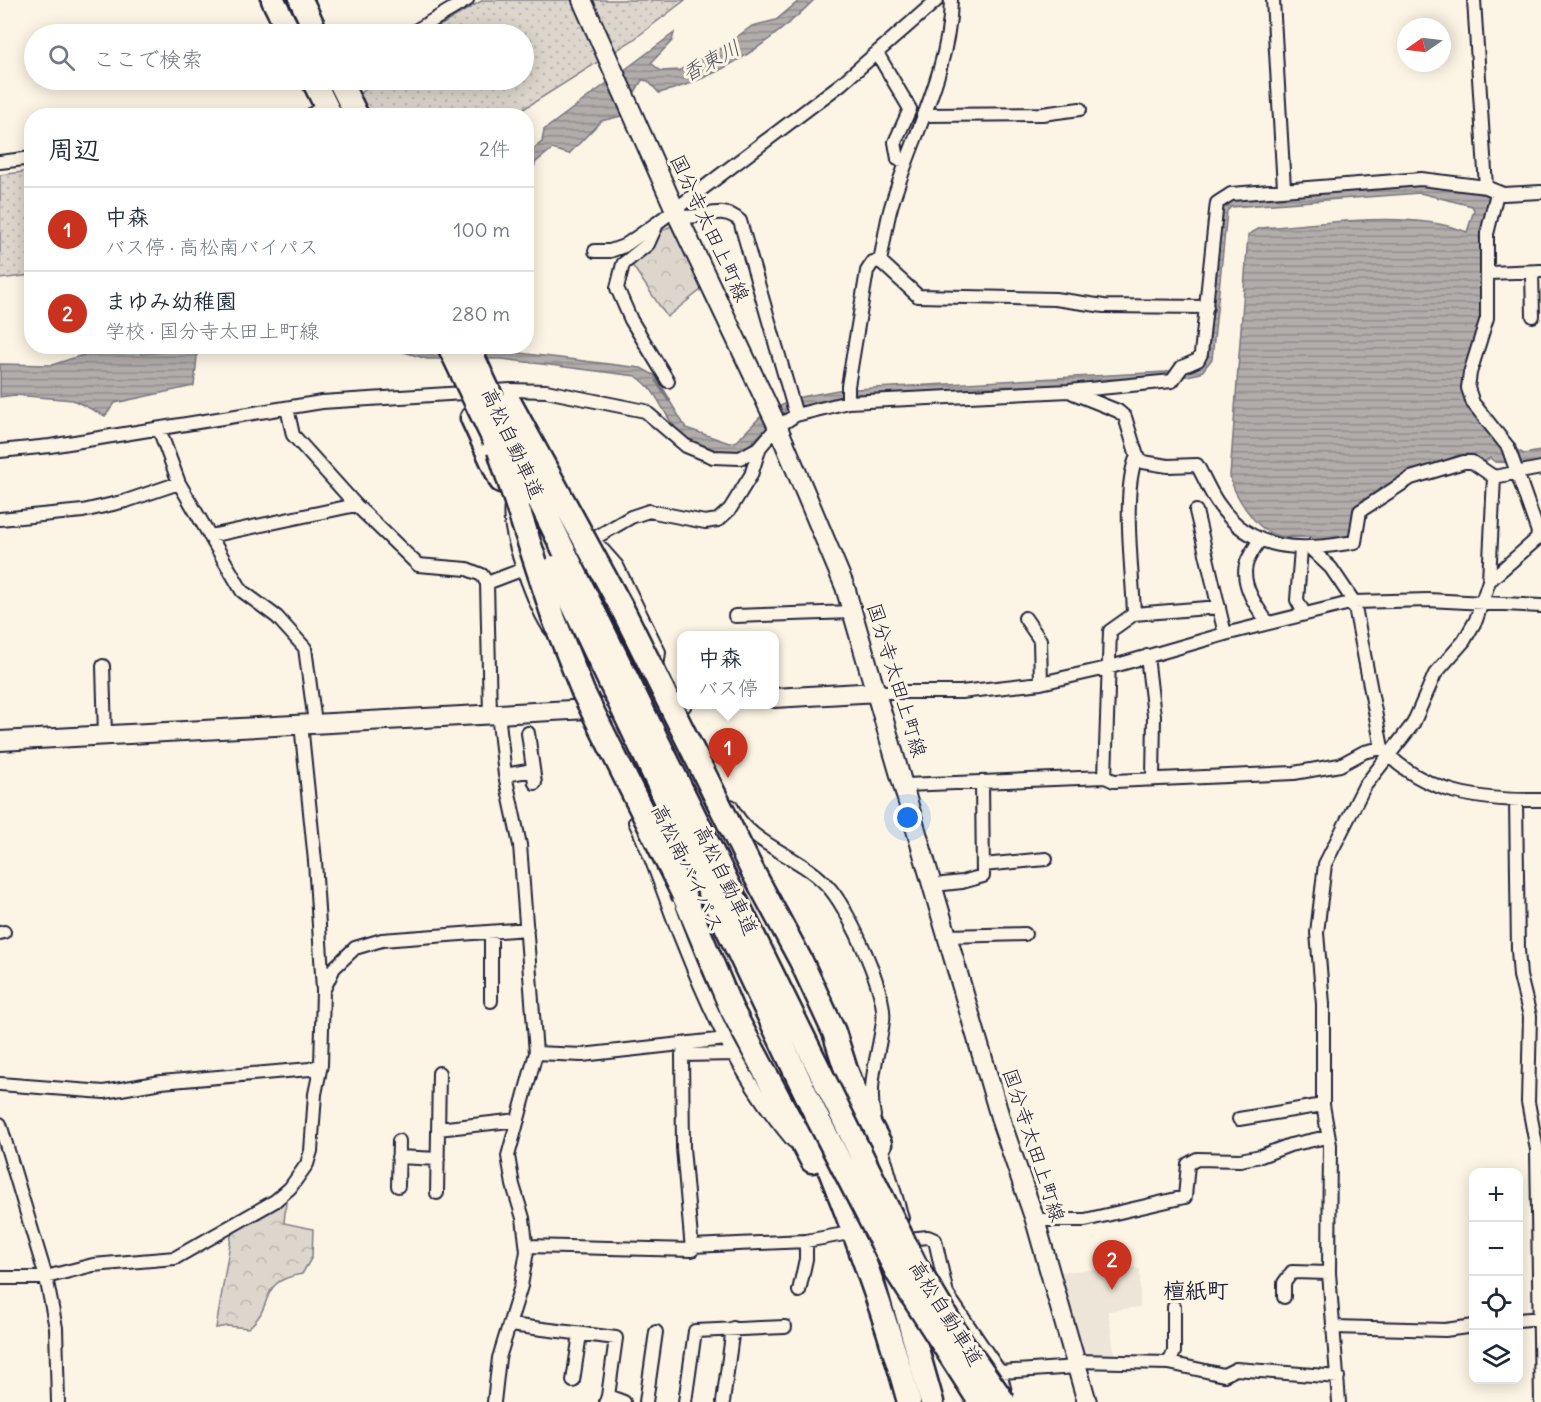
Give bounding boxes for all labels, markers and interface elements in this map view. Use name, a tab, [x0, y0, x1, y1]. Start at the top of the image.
north arrow	[1397, 18, 1451, 72]
search box	[24, 24, 534, 90]
water label: 香東川	[677, 34, 745, 87]
icon: search	[45, 41, 78, 74]
text: ここで検索	[93, 45, 203, 73]
text: 周辺	[48, 133, 100, 166]
text: 2件	[479, 136, 510, 161]
street label: 国分寺太田上町線	[665, 150, 756, 306]
text: 中森	[105, 203, 149, 231]
text: 1	[64, 217, 71, 242]
text: 100 m	[453, 217, 510, 242]
text: バス停 · 高松南バイパス	[105, 234, 319, 259]
text: まゆみ幼稚園	[105, 287, 237, 315]
text: 2	[62, 301, 73, 326]
text: 280 m	[452, 301, 510, 326]
text: 学校 · 国分寺太田上町線	[105, 318, 319, 343]
street label: 高松自動車道	[477, 383, 550, 502]
street label: 国分寺太田上町線	[862, 600, 933, 760]
popup	[677, 631, 779, 709]
text: 中森	[698, 644, 742, 672]
text: バス停	[698, 675, 758, 700]
pin: 1	[708, 728, 748, 778]
street label: 高松南バイパス	[647, 800, 730, 936]
your location	[893, 803, 922, 832]
street label: 高松自動車道	[689, 820, 764, 939]
street label: 国分寺太田上町線	[998, 1065, 1071, 1225]
map controls	[1469, 1168, 1523, 1384]
button: +	[1469, 1168, 1523, 1222]
button: −	[1469, 1222, 1523, 1276]
pin: 2	[1092, 1240, 1132, 1290]
street label: 高松自動車道	[904, 1255, 989, 1370]
district label: 檀紙町	[1163, 1276, 1229, 1304]
button: locate	[1469, 1276, 1523, 1330]
button: layers	[1469, 1330, 1523, 1384]

